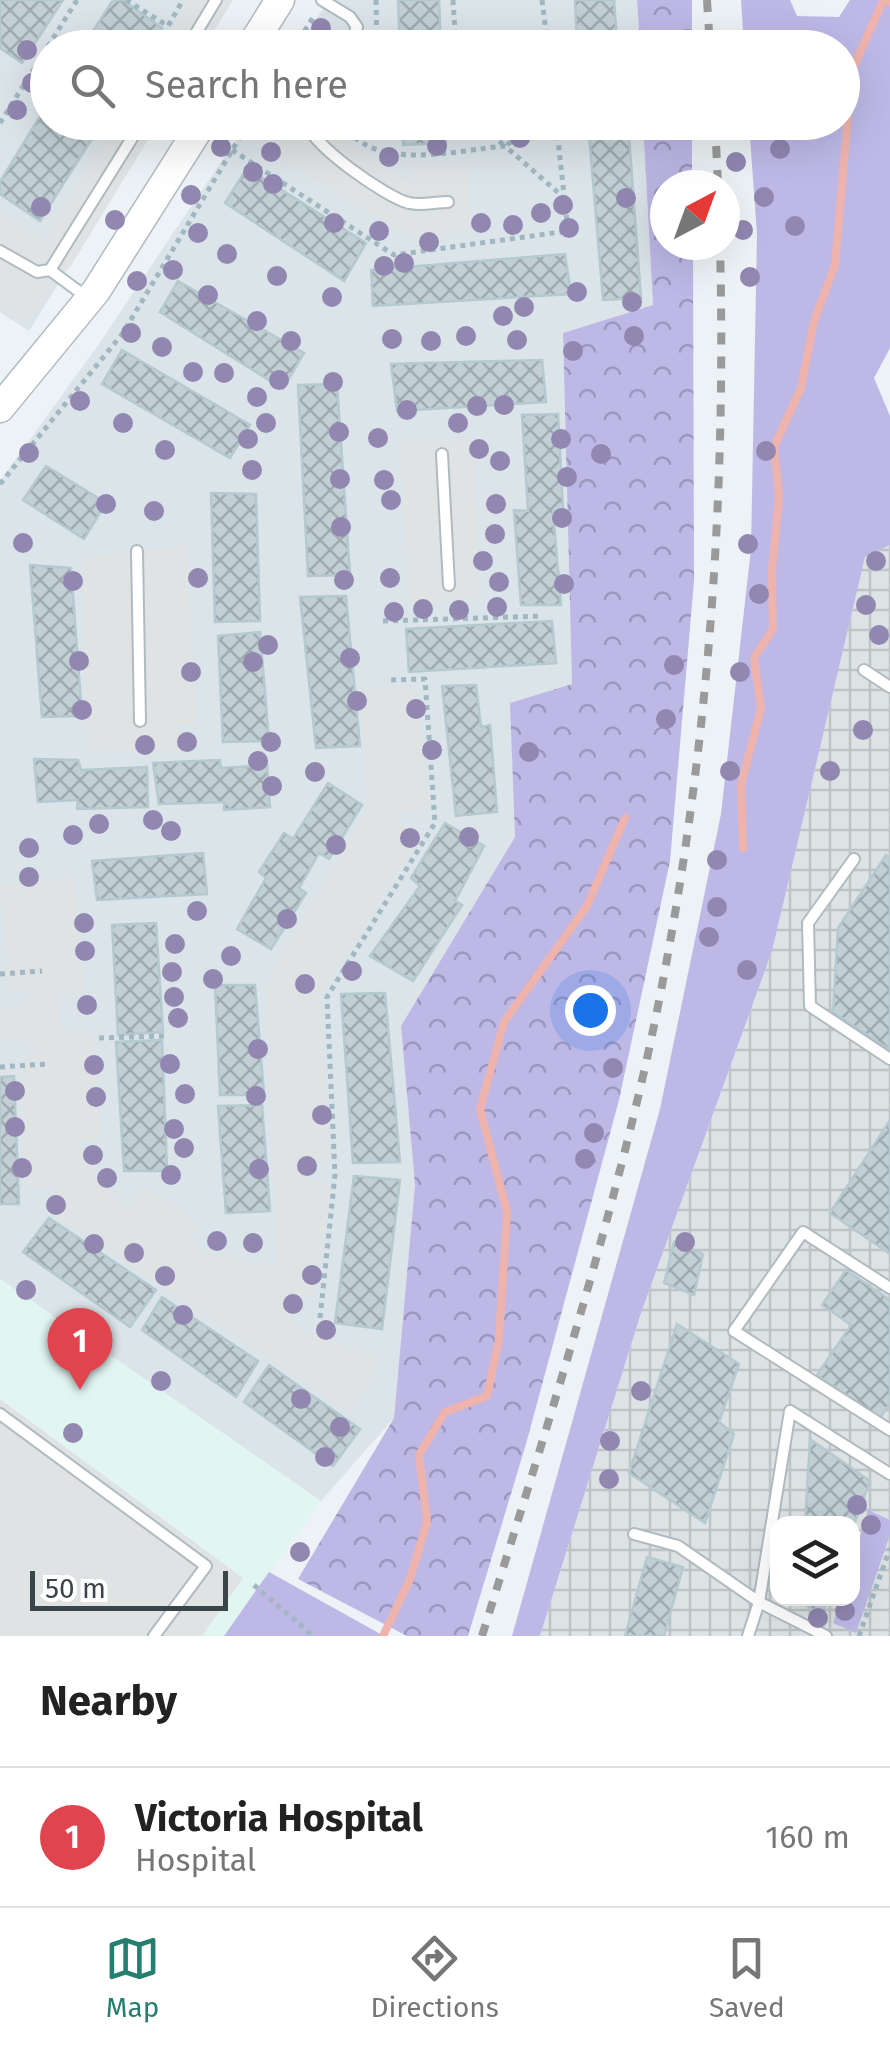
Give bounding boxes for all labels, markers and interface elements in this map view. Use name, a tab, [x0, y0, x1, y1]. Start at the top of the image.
search box	[30, 30, 860, 140]
icon: search	[65, 58, 120, 113]
text: Search here	[145, 62, 348, 108]
north arrow	[650, 170, 740, 260]
your location	[565, 985, 616, 1036]
pin: 1	[48, 1308, 112, 1390]
map controls	[770, 1516, 860, 1606]
button: layers	[770, 1516, 860, 1606]
scale bar	[30, 1566, 228, 1610]
text: 50 m	[45, 1572, 106, 1605]
text: Nearby	[40, 1676, 177, 1726]
text: Victoria Hospital	[135, 1795, 423, 1841]
text: 1	[65, 1818, 80, 1856]
text: 160 m	[765, 1818, 850, 1856]
text: Hospital	[135, 1841, 256, 1879]
tab: Map	[105, 1931, 160, 2024]
tab: Directions	[370, 1931, 499, 2024]
tab: Saved	[709, 1931, 785, 2024]

